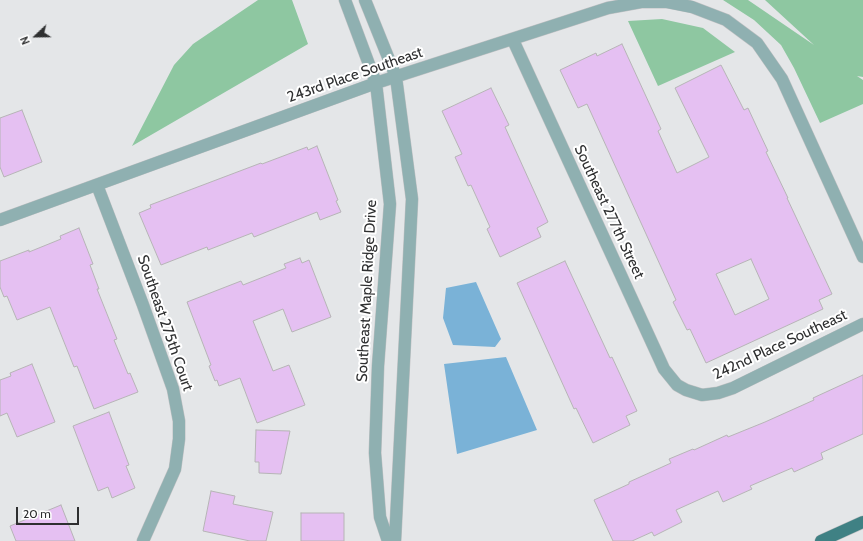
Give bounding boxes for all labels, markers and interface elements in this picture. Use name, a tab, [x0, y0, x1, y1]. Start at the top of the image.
north arrow	[16, 16, 56, 56]
text: N	[17, 34, 33, 47]
street label: 243rd Place Southeast	[285, 43, 425, 107]
street label: Southeast 277th Street	[570, 142, 648, 282]
street label: Southeast Maple Ridge Drive	[353, 199, 381, 383]
street label: Southeast 275th Court	[133, 253, 197, 393]
street label: 242nd Place Southeast	[710, 306, 850, 384]
scale bar	[18, 499, 81, 525]
text: 20 m	[23, 506, 51, 521]

